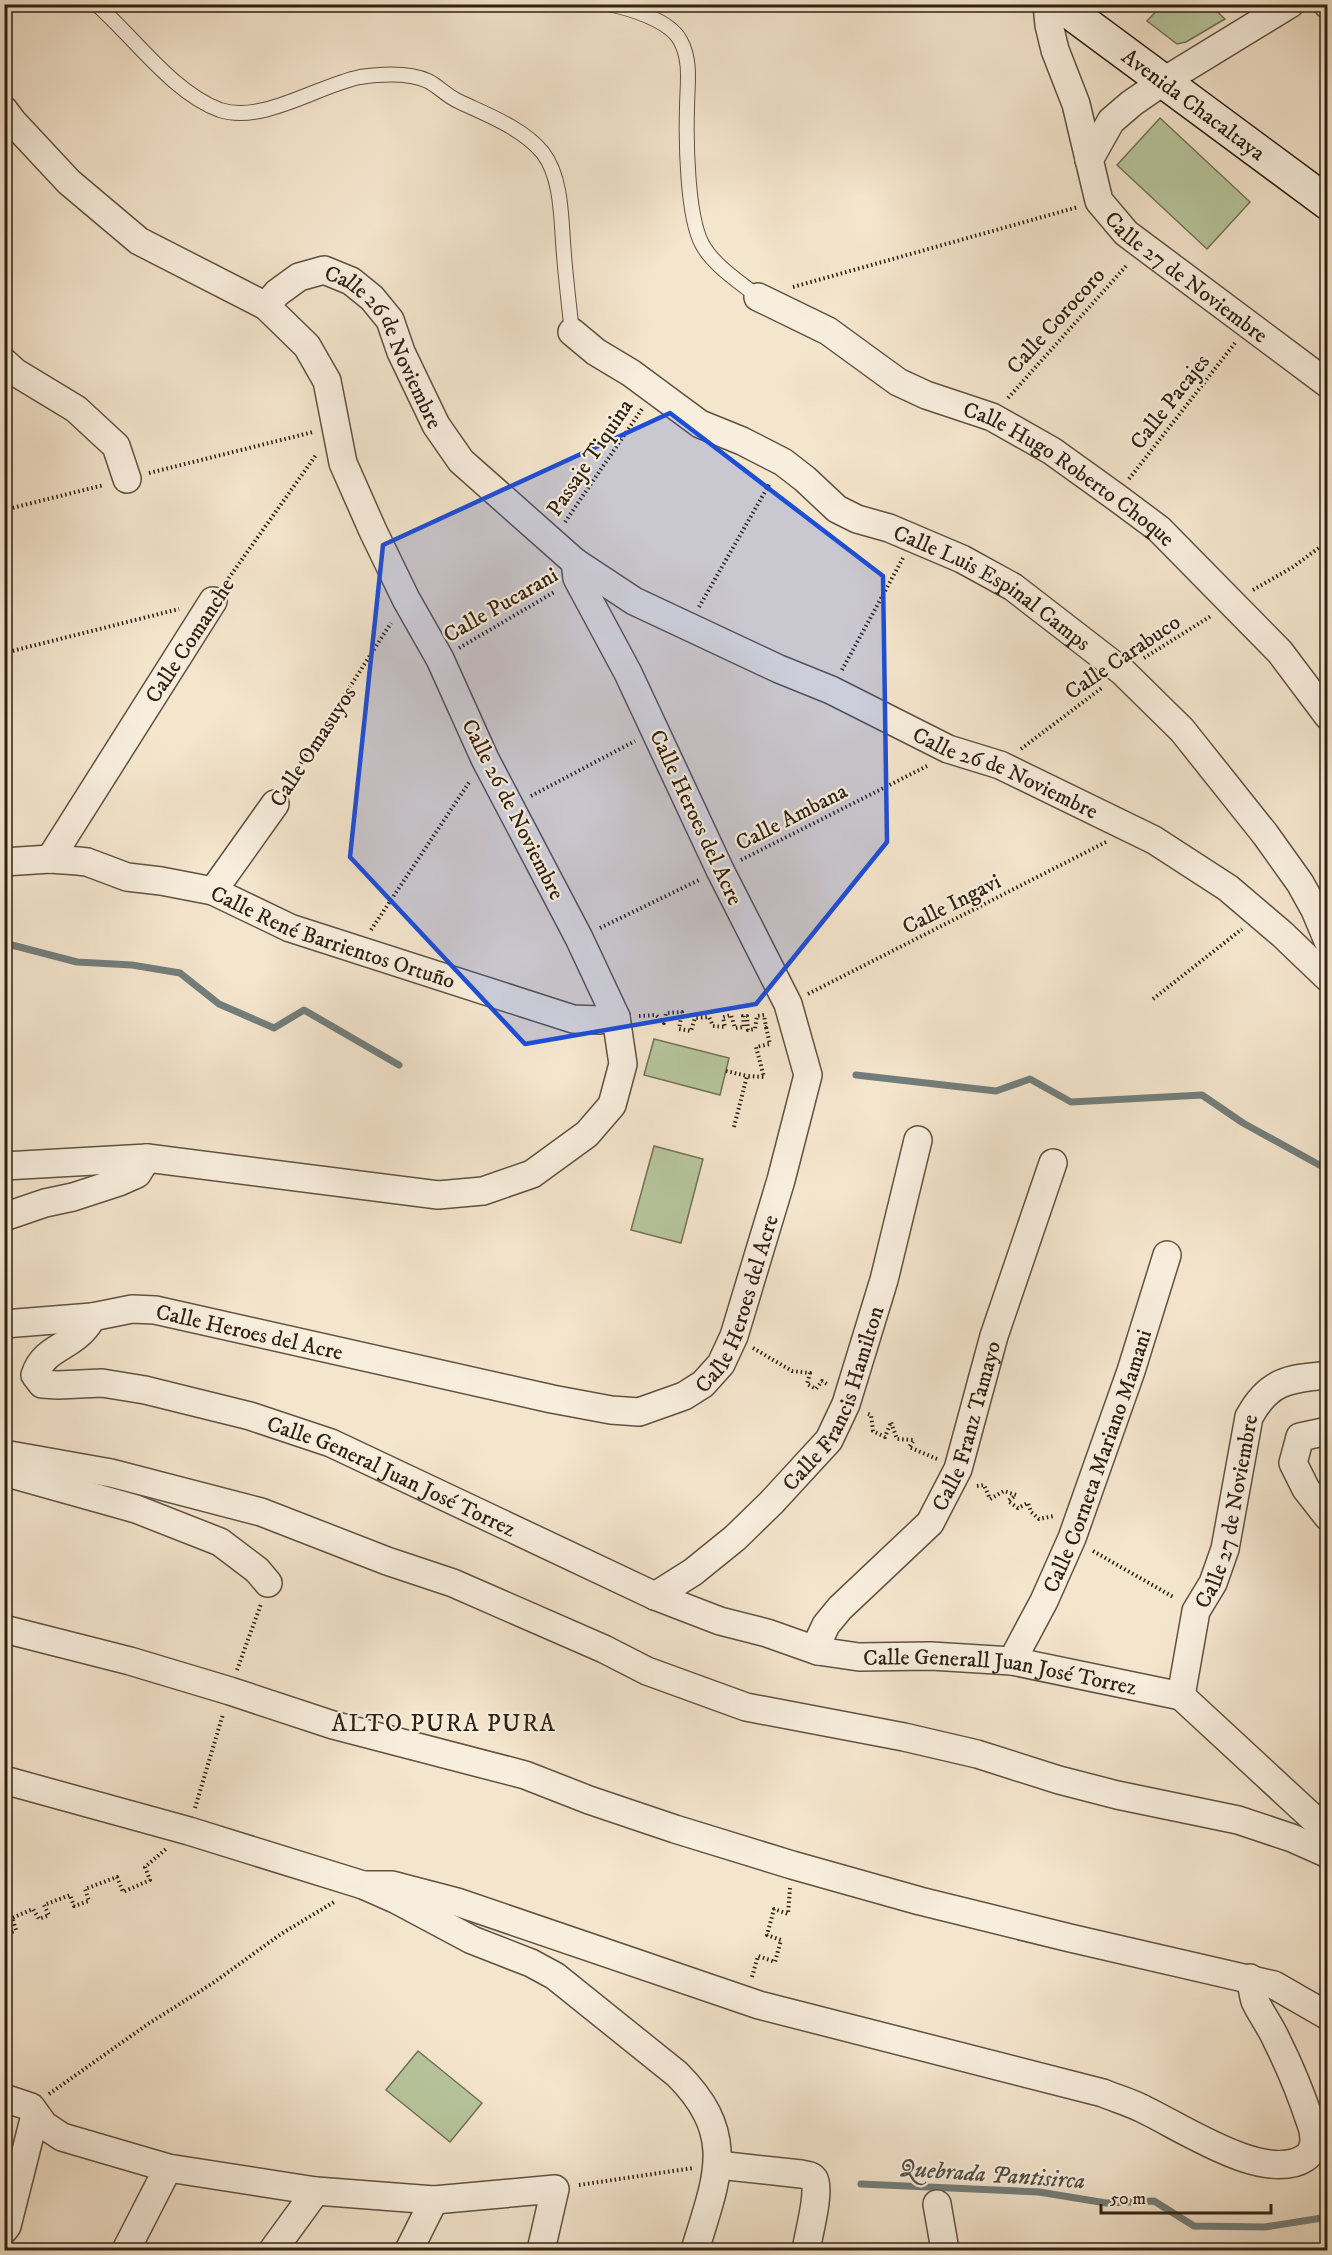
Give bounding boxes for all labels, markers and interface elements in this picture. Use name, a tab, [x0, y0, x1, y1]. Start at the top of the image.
street label: Avenida Chacaltaya	[1116, 43, 1271, 167]
street label: Calle 27 de Noviembre	[1098, 206, 1273, 349]
street label: Calle 26 de Noviembre	[320, 260, 448, 434]
street label: Calle Corocoro	[1001, 262, 1111, 380]
street label: Calle Pacajes	[1125, 349, 1216, 455]
street label: Passaje Tiquina	[541, 394, 640, 522]
street label: Calle Hugo Roberto Choque	[960, 396, 1180, 552]
street label: Calle Luis Espinal Camps	[889, 519, 1096, 657]
street label: Calle Pucarani	[439, 562, 563, 649]
street label: Calle Comanche	[140, 573, 241, 708]
street label: Calle Carabuco	[1060, 609, 1186, 706]
street label: Calle Omasuyos	[264, 681, 362, 812]
street label: Calle 26 de Noviembre	[455, 715, 570, 905]
street label: Calle 26 de Noviembre	[908, 721, 1102, 826]
street label: Calle Heroes del Acre	[643, 726, 748, 910]
street label: Calle Ambana	[731, 777, 853, 857]
street label: Calle Ingavi	[898, 868, 1005, 941]
street label: Calle René Barrientos Ortuño	[206, 880, 458, 995]
street label: Calle Heroes del Acre	[690, 1212, 785, 1399]
street label: Calle Heroes del Acre	[153, 1299, 345, 1367]
street label: Calle Francis Hamilton	[777, 1302, 890, 1497]
street label: Calle Corneta Mariano Mamani	[1037, 1326, 1158, 1597]
street label: Calle Franz Tamayo	[927, 1338, 1007, 1516]
street label: Calle General Juan José Torrez	[263, 1411, 520, 1544]
street label: Calle 27 de Noviembre	[1189, 1413, 1264, 1614]
street label: Calle Generall Juan José Torrez	[863, 1644, 1140, 1702]
district label: ALTO PURA PURA	[332, 1709, 556, 1739]
water label: Quebrada Pantisirca	[898, 2154, 1086, 2196]
scale bar	[1101, 2177, 1270, 2215]
text: 50 m	[1110, 2188, 1146, 2210]

